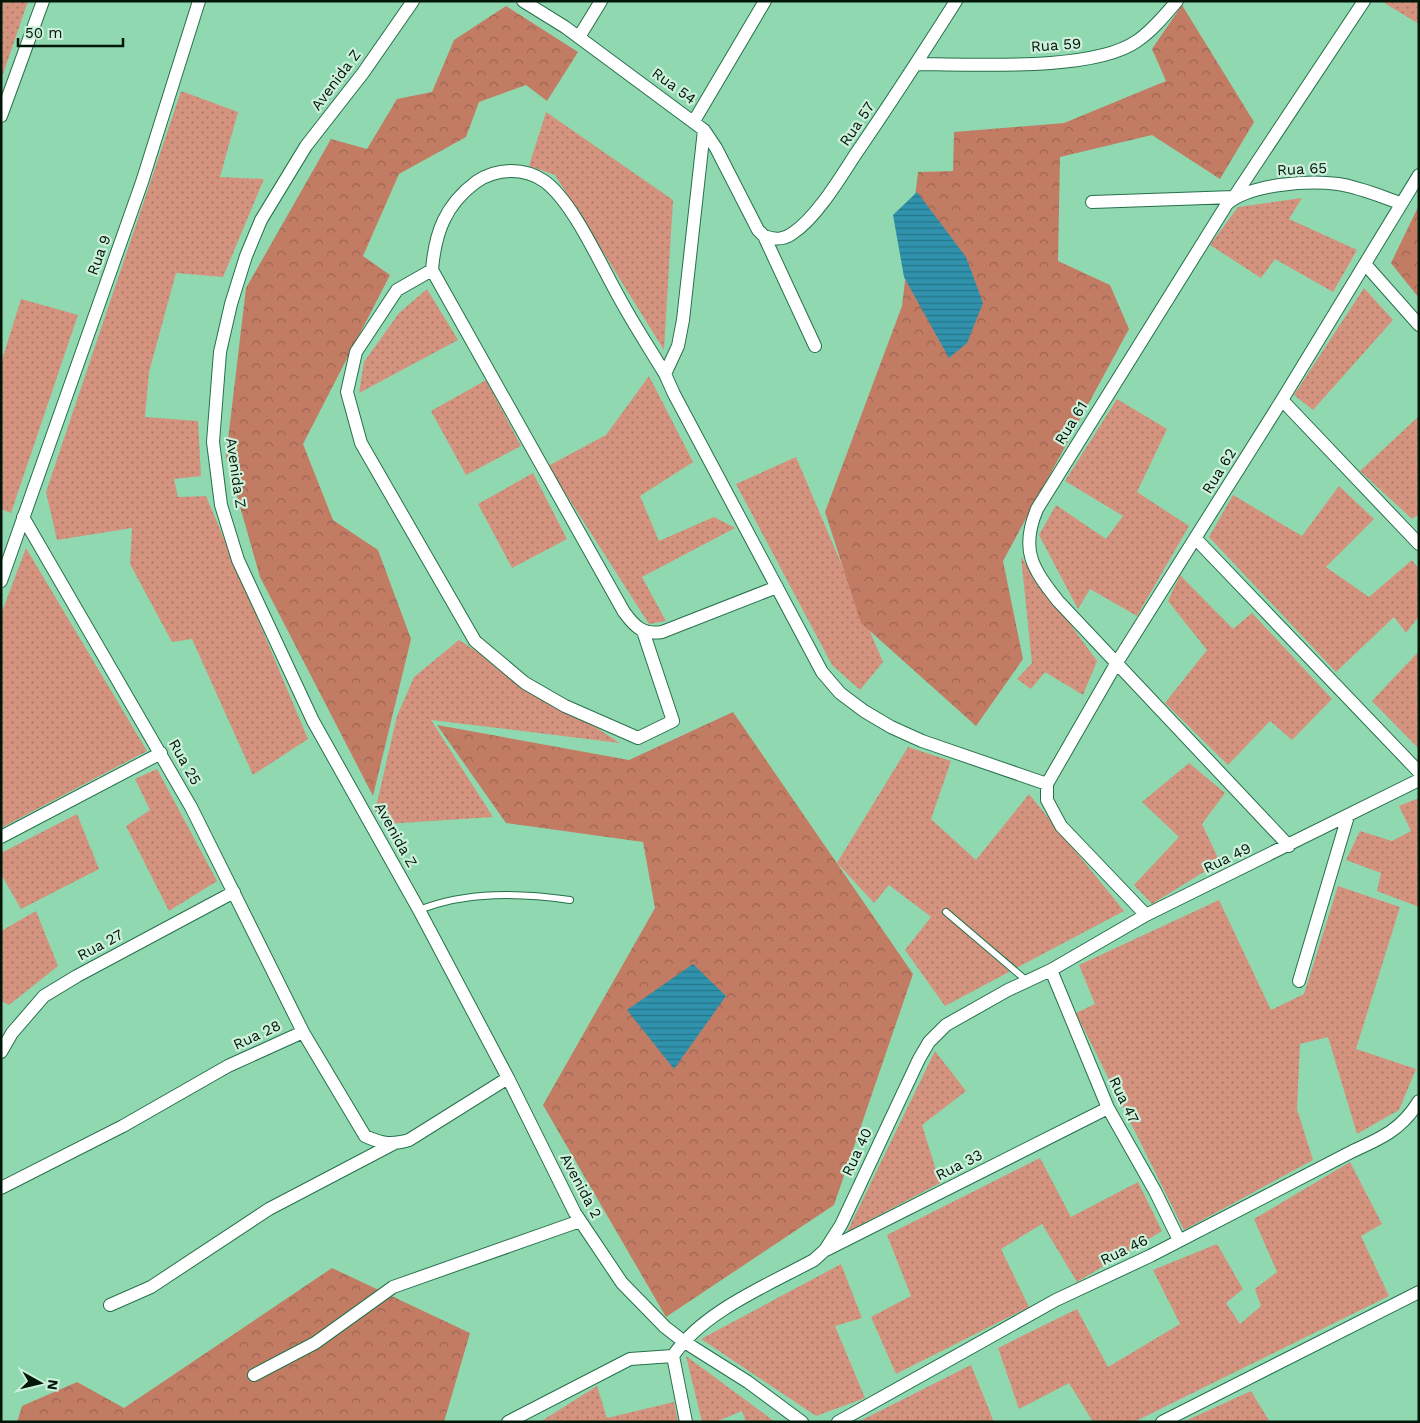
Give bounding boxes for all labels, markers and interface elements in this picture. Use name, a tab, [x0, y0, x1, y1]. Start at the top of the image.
scale bar	[18, 15, 122, 47]
text: 50 m	[25, 24, 62, 42]
street label: Rua 59	[1030, 34, 1082, 56]
street label: Avenida Z	[307, 46, 365, 114]
street label: Rua 54	[648, 64, 700, 108]
street label: Rua 57	[836, 98, 878, 150]
street label: Rua 65	[1276, 159, 1328, 179]
street label: Rua 9	[83, 232, 115, 278]
street label: Rua 61	[1051, 398, 1091, 448]
street label: Avenida Z	[222, 436, 250, 510]
street label: Rua 62	[1198, 445, 1240, 497]
street label: Rua 25	[165, 736, 205, 788]
street label: Avenida Z	[371, 799, 421, 871]
street label: Rua 49	[1200, 839, 1254, 877]
street label: Rua 27	[74, 926, 126, 964]
street label: Rua 28	[230, 1016, 284, 1054]
street label: Rua 47	[1105, 1074, 1143, 1126]
street label: Rua 40	[838, 1125, 876, 1179]
street label: Rua 33	[933, 1146, 985, 1184]
street label: Avenida 2	[556, 1151, 606, 1221]
street label: Rua 46	[1097, 1231, 1151, 1269]
north arrow	[15, 1358, 65, 1408]
text: N	[44, 1379, 62, 1391]

